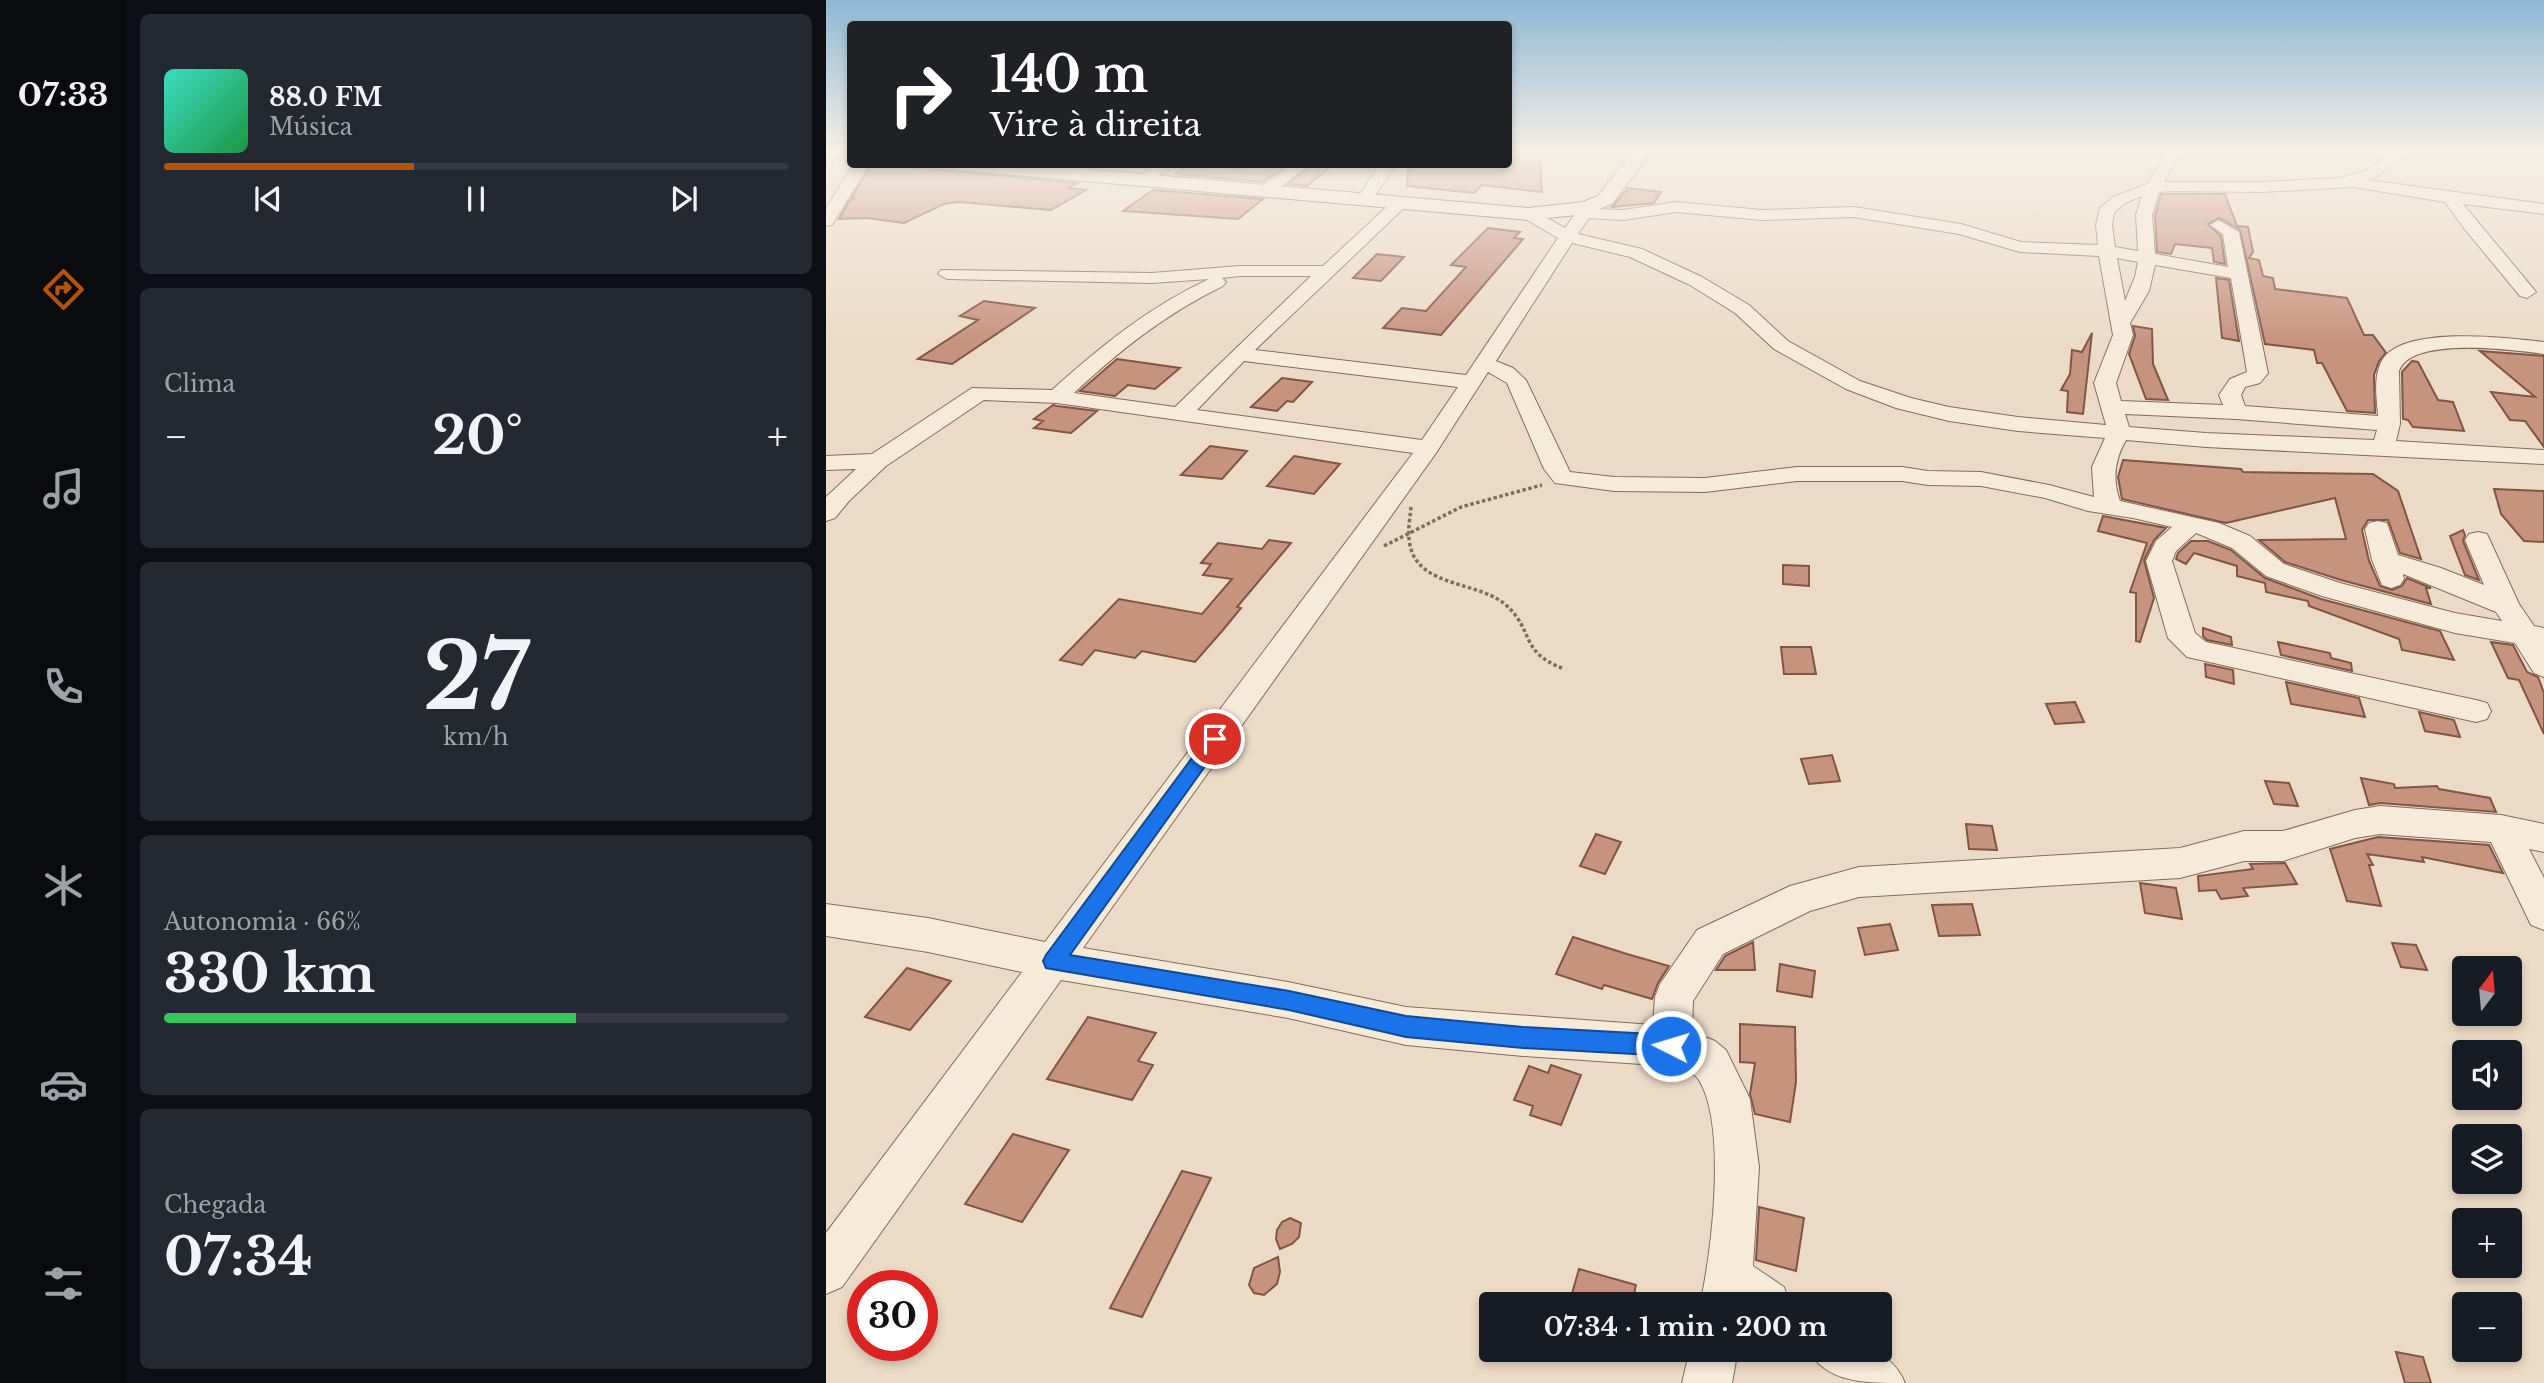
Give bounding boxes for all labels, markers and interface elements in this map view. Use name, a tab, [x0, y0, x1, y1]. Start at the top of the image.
text: 140 m	[990, 44, 1148, 105]
icon: right	[875, 49, 966, 140]
text: 07:33	[18, 75, 108, 115]
text: 88.0 FM	[269, 81, 383, 113]
text: Vire à direita	[990, 105, 1201, 145]
text: Música	[269, 113, 352, 141]
icon: previous	[249, 180, 287, 218]
icon: pause	[457, 180, 495, 218]
icon: next	[665, 180, 703, 218]
icon: directions	[39, 265, 88, 314]
text: Clima	[164, 370, 235, 398]
text: 20°	[432, 404, 523, 468]
text: −	[164, 413, 188, 460]
text: +	[767, 413, 788, 460]
icon: music	[39, 464, 88, 513]
text: 27	[423, 621, 529, 734]
icon: phone	[39, 662, 88, 711]
pin	[1185, 709, 1245, 769]
icon: arrive	[1196, 720, 1234, 758]
text: km/h	[443, 723, 509, 751]
icon: climate	[39, 861, 88, 910]
text: Autonomia · 66%	[164, 908, 361, 936]
text: 330 km	[164, 942, 375, 1006]
north arrow	[2452, 956, 2522, 1026]
map controls	[2452, 956, 2522, 1362]
position arrow	[1634, 1009, 1708, 1083]
button: sound	[2452, 1040, 2522, 1110]
icon: car	[39, 1060, 88, 1109]
button: layers	[2452, 1124, 2522, 1194]
text: Chegada	[164, 1191, 266, 1219]
button: +	[2452, 1208, 2522, 1278]
text: 07:34	[164, 1225, 313, 1289]
icon: filters	[39, 1259, 88, 1308]
speed limit sign: 30	[847, 1270, 938, 1361]
button: −	[2452, 1292, 2522, 1362]
text: 07:34 · 1 min · 200 m	[1544, 1311, 1827, 1343]

